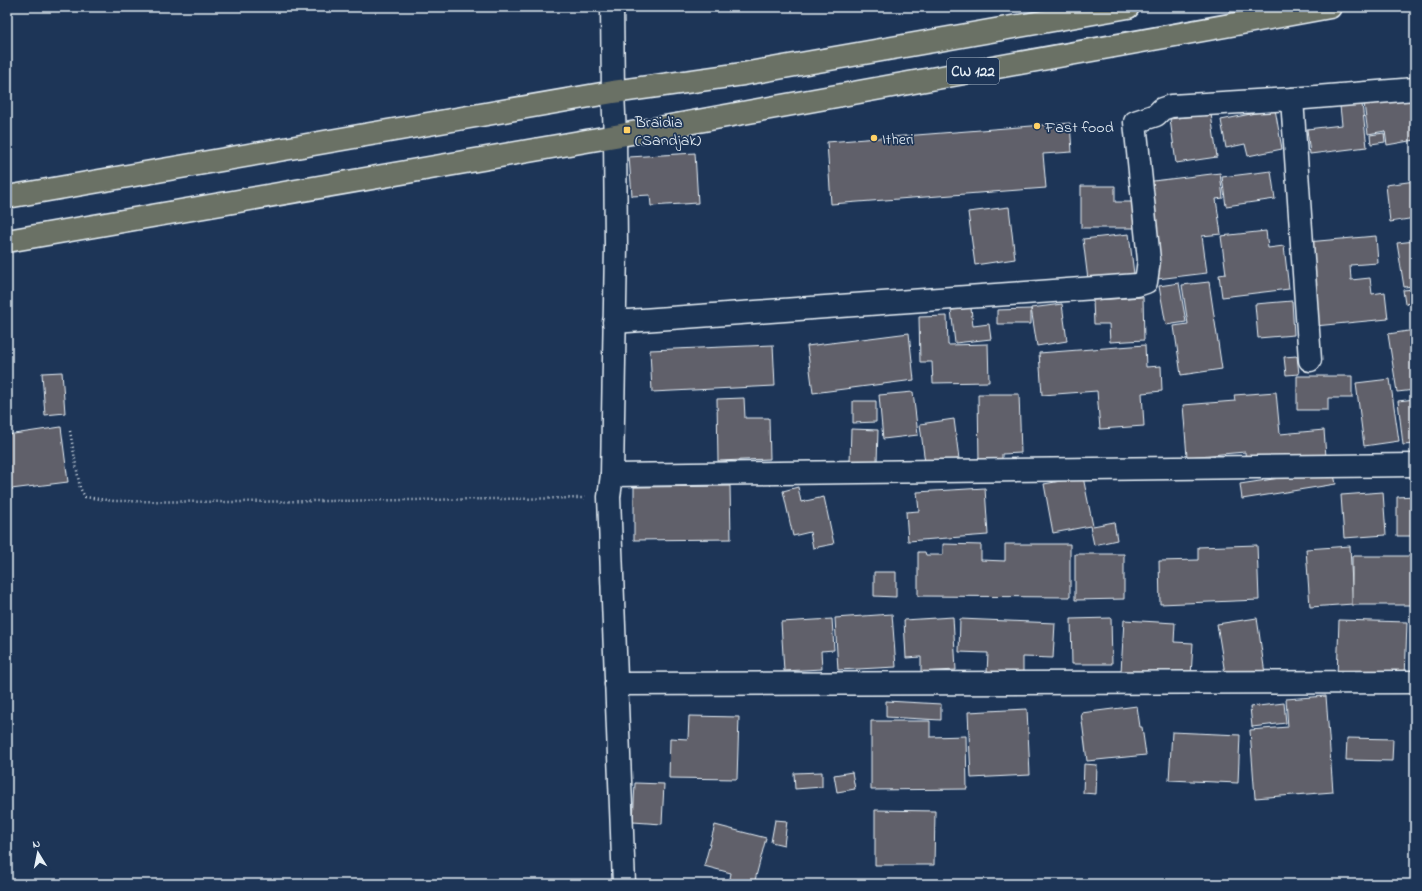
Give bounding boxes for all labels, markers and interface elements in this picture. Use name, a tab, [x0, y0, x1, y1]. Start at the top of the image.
road number: CW 122	[947, 58, 999, 84]
place label: Braidia (Sandjak)	[634, 111, 701, 153]
place label: Fast food	[1044, 116, 1114, 140]
marker: Fast food	[1032, 121, 1042, 131]
marker: Braidia (Sandjak)	[622, 125, 632, 135]
place label: Itheri	[882, 128, 914, 152]
marker: Itheri	[869, 133, 879, 143]
north arrow	[18, 833, 58, 873]
text: N	[31, 836, 41, 853]

